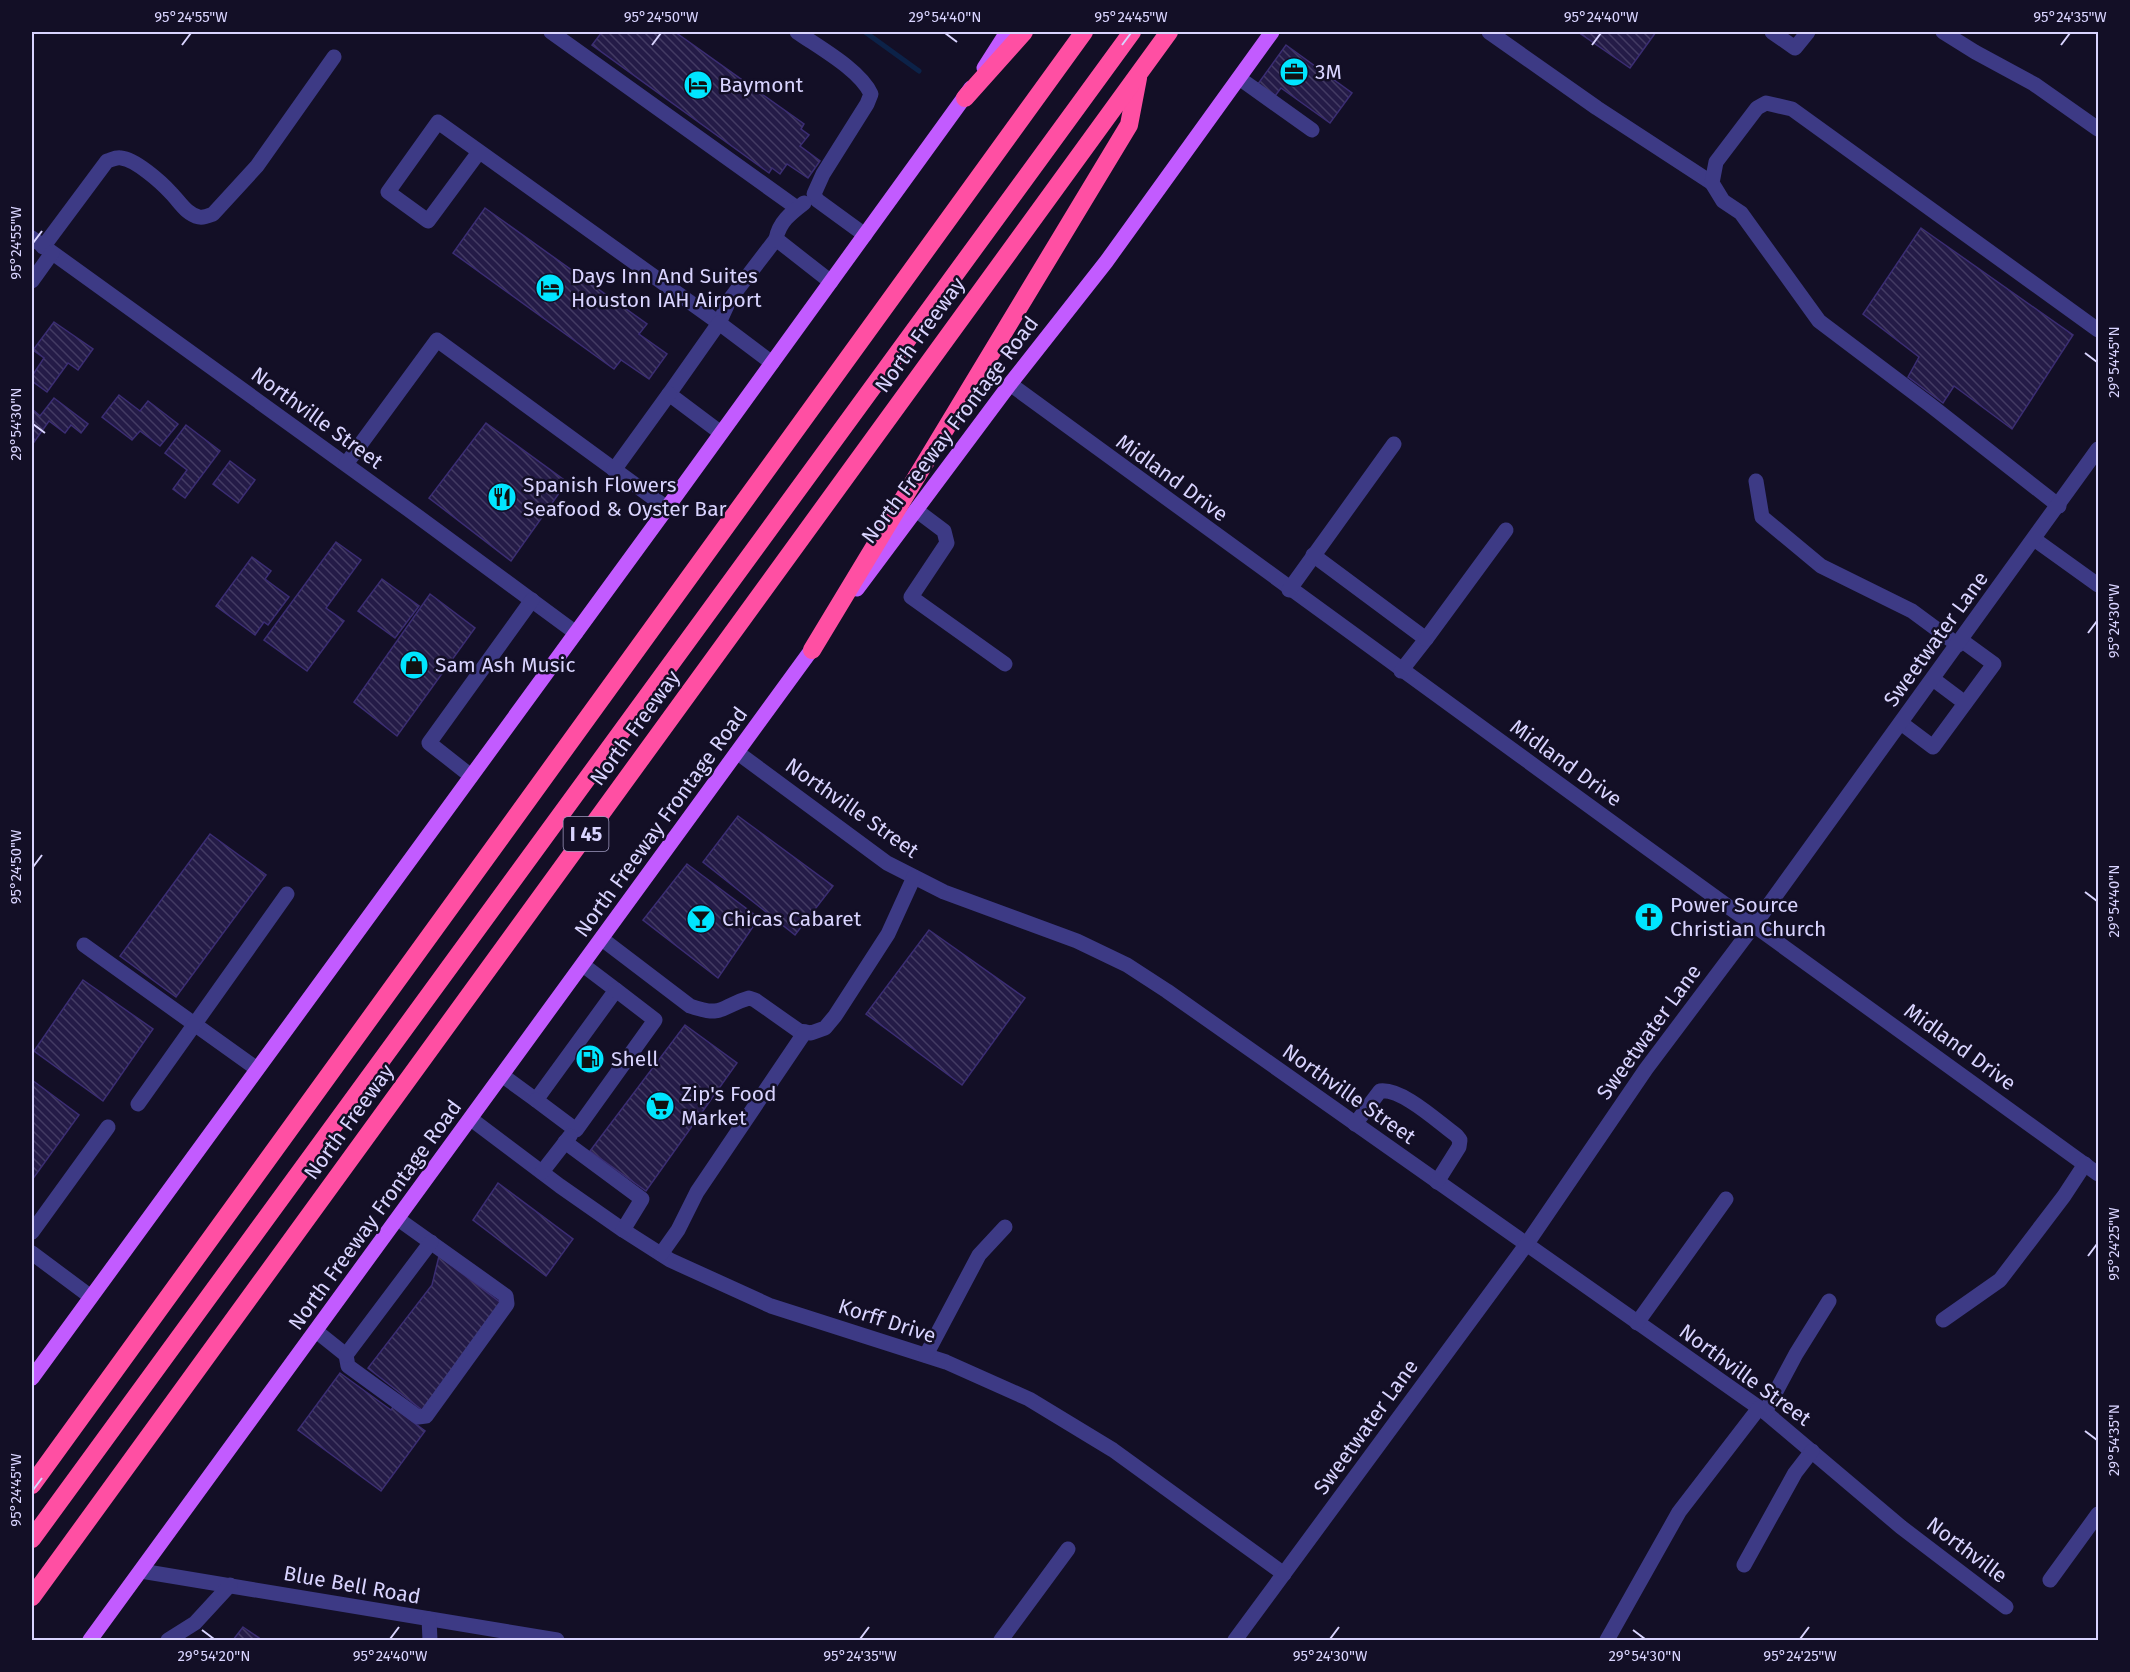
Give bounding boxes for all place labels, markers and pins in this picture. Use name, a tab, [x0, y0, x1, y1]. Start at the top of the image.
office icon: 3M	[1278, 56, 1310, 88]
place label: 3M	[1315, 59, 1342, 85]
hotel icon: Baymont	[682, 69, 714, 101]
place label: Baymont	[719, 72, 804, 98]
place label: Days Inn And Suites Houston IAH Airport	[571, 263, 762, 313]
hotel icon: Days Inn And Suites Houston IAH Airport	[534, 272, 566, 304]
place label: Spanish Flowers Seafood & Oyster Bar	[523, 472, 727, 522]
restaurant icon: Spanish Flowers Seafood & Oyster Bar	[486, 481, 518, 513]
shop icon: Sam Ash Music	[398, 649, 430, 681]
place label: Sam Ash Music	[435, 652, 575, 678]
place label: Power Source Christian Church	[1670, 892, 1826, 942]
church icon: Power Source Christian Church	[1633, 901, 1665, 933]
bar icon: Chicas Cabaret	[685, 903, 717, 935]
place label: Chicas Cabaret	[722, 906, 862, 932]
fuel station icon: Shell	[574, 1043, 606, 1075]
place label: Shell	[611, 1046, 659, 1072]
place label: Zip's Food Market	[681, 1081, 777, 1131]
supermarket icon: Zip's Food Market	[644, 1090, 676, 1122]

